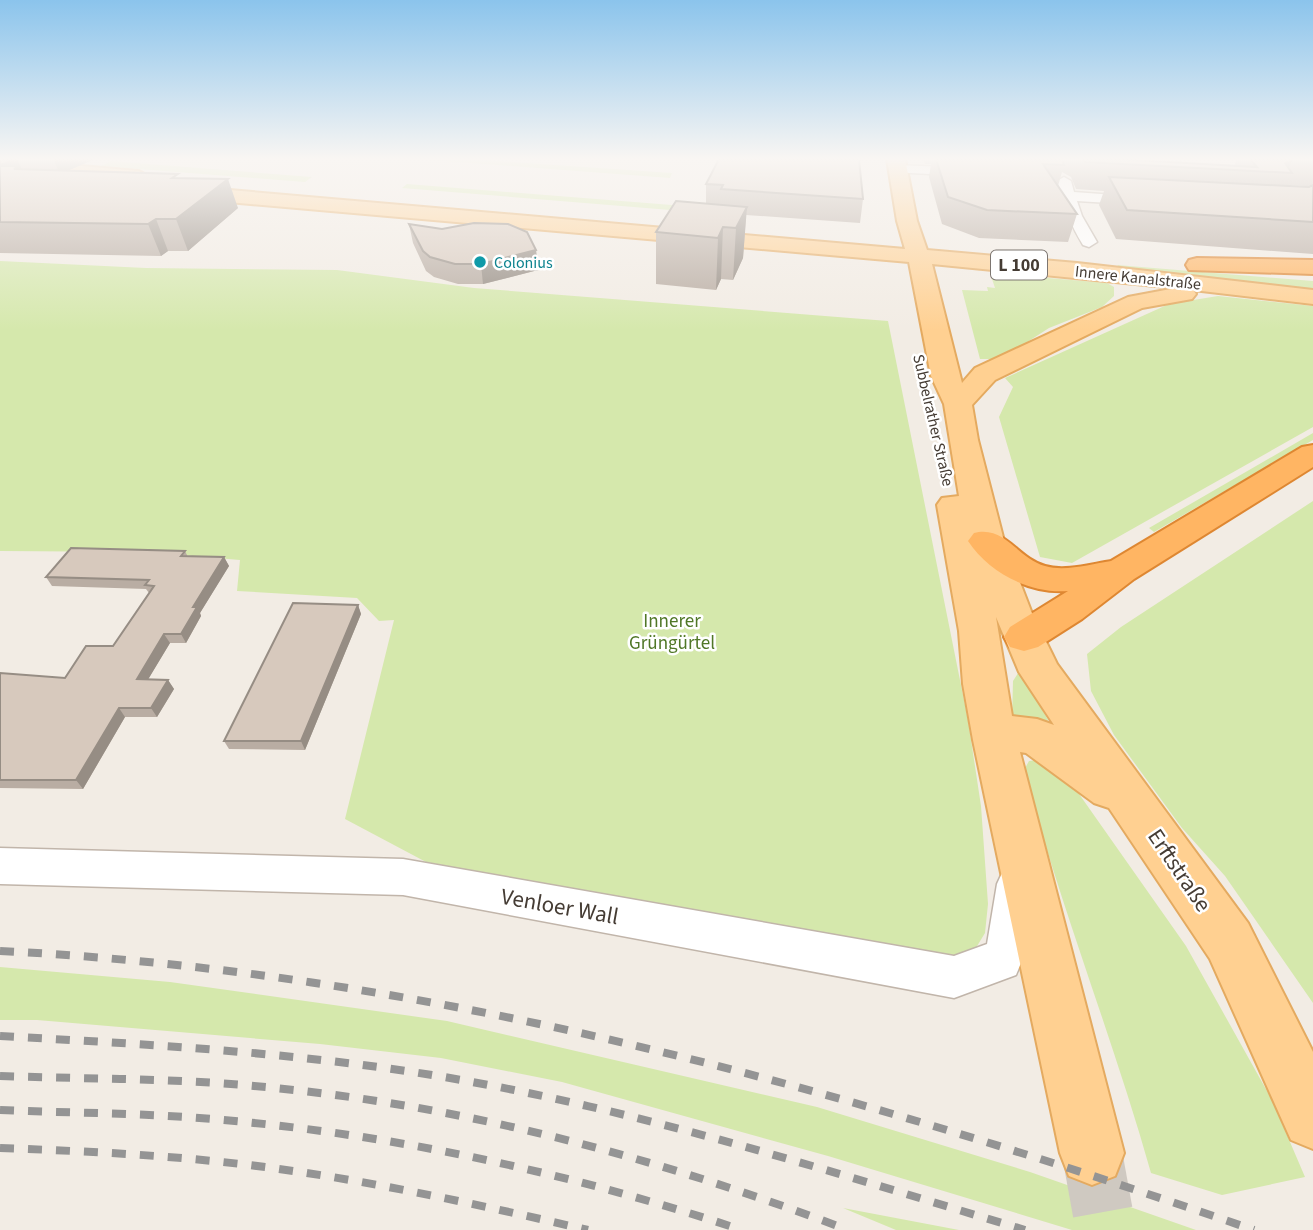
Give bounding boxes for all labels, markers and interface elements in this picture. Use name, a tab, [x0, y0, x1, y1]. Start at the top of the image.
road number: L 100	[991, 250, 1047, 279]
place label: Colonius	[494, 252, 553, 274]
marker: Colonius	[472, 254, 488, 270]
street label: Innere Kanalstraße	[1074, 260, 1202, 296]
street label: Subbelrather Straße	[907, 352, 959, 488]
park label: Innerer Grüngürtel	[629, 608, 715, 657]
street label: Erftstraße	[1140, 822, 1220, 919]
street label: Venloer Wall	[499, 880, 621, 933]

